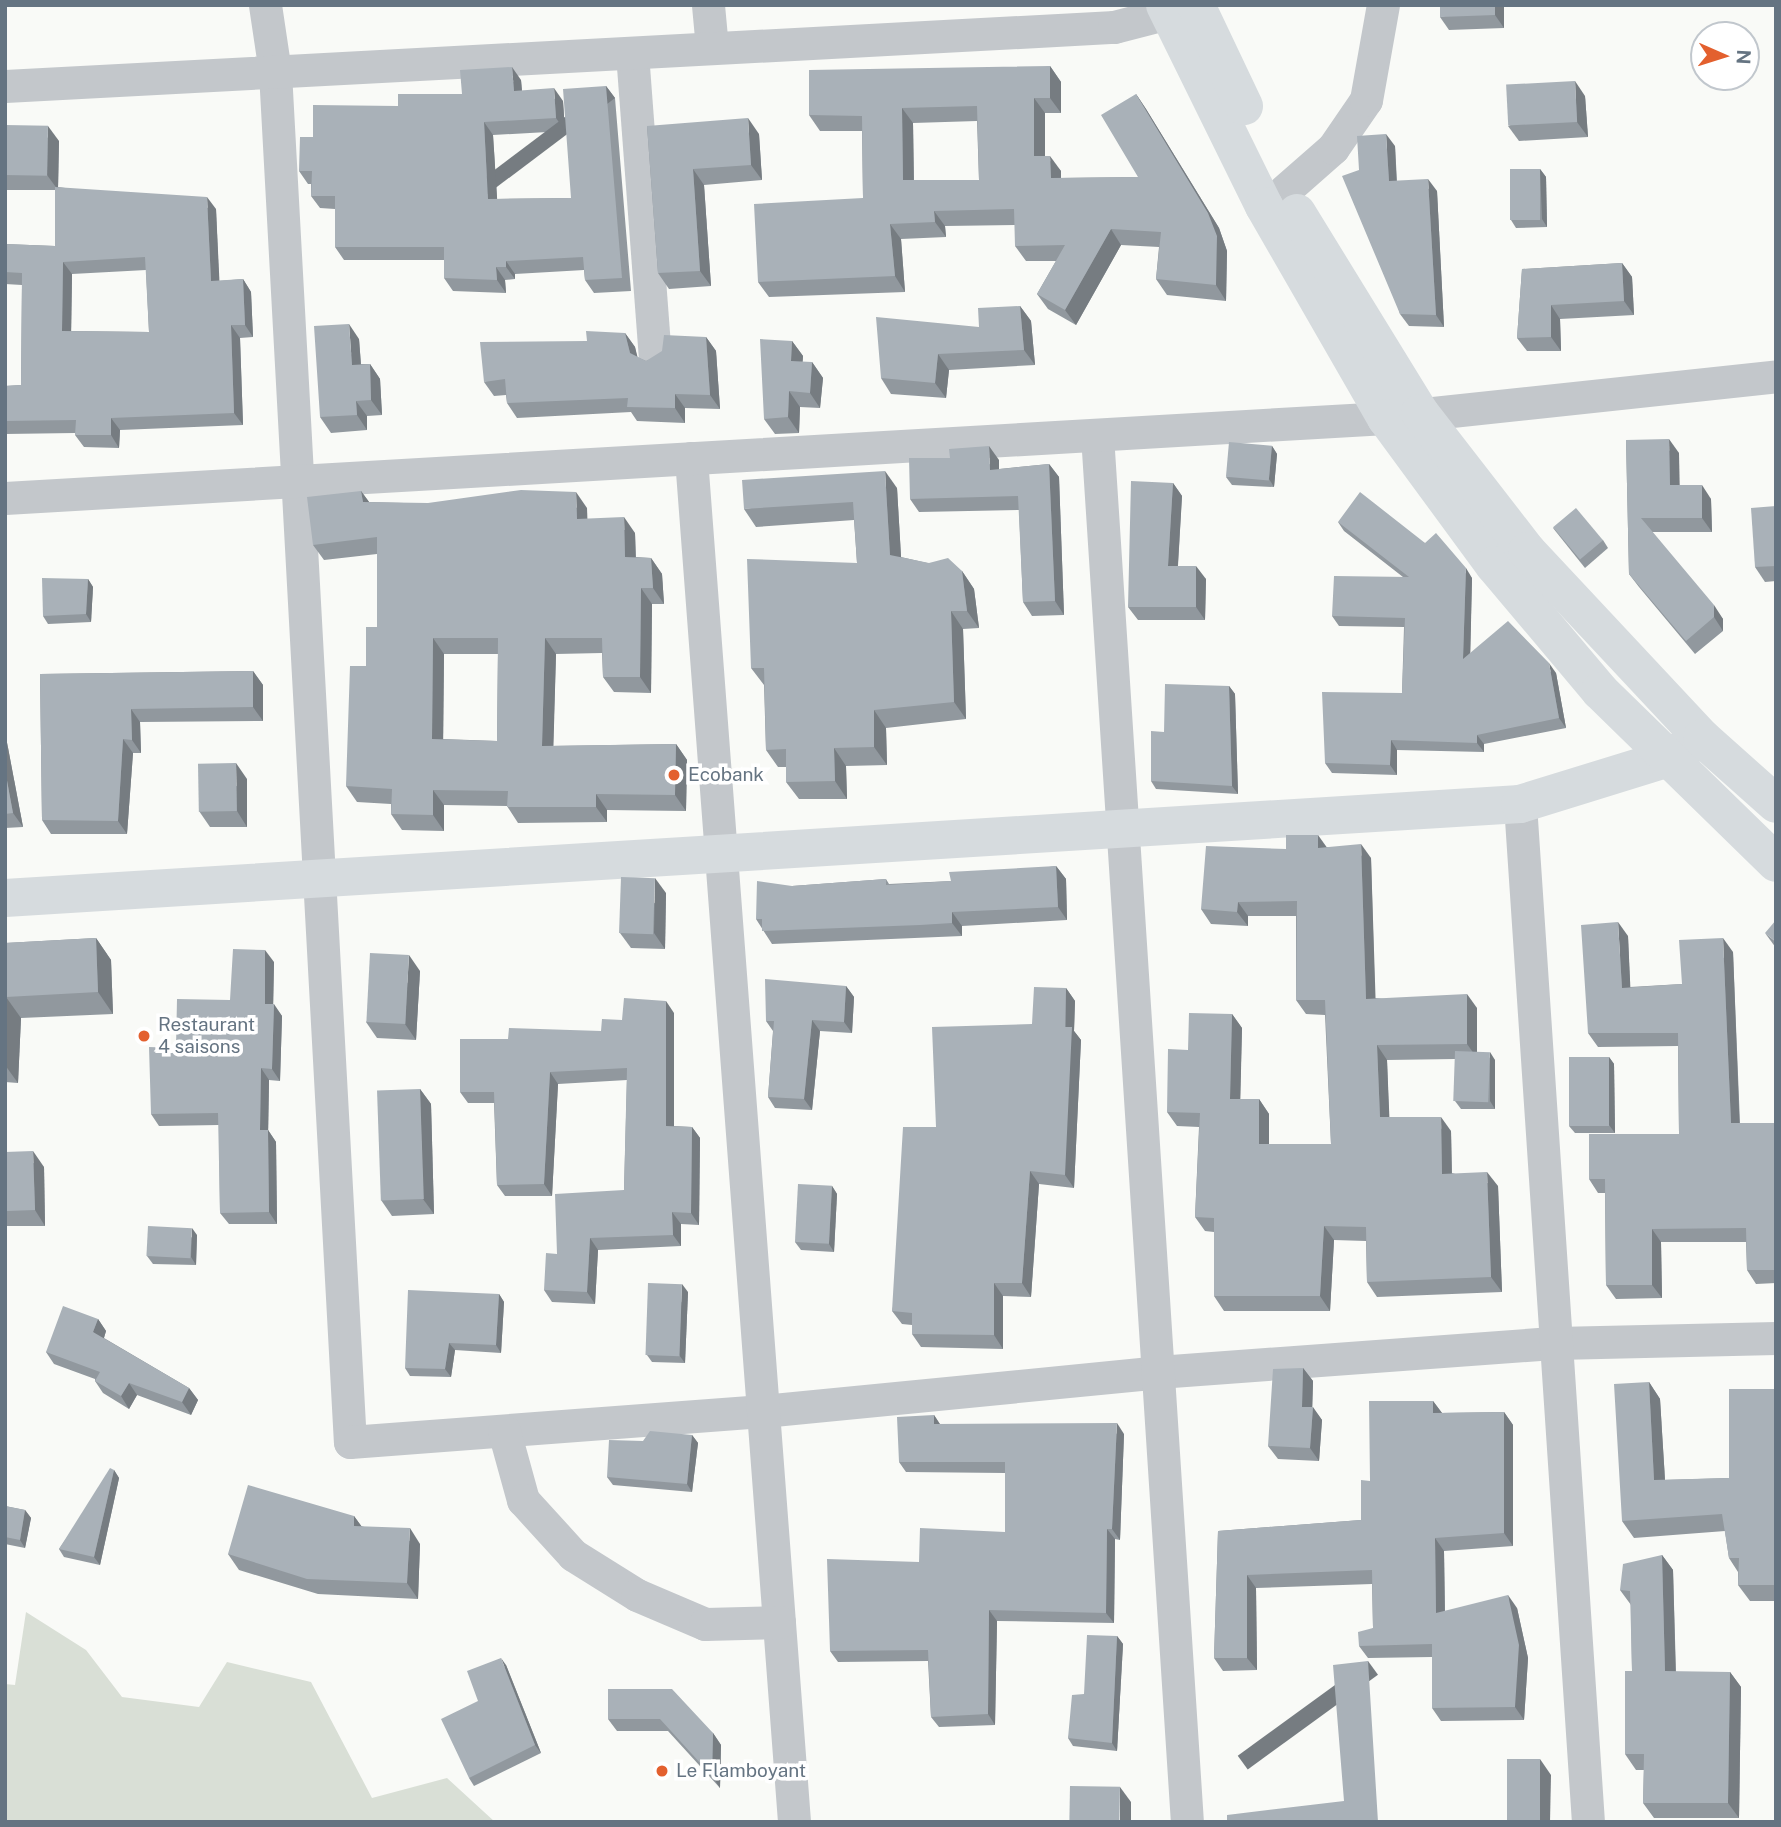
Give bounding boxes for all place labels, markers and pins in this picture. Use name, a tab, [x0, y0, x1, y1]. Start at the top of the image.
place label: Ecobank	[688, 764, 764, 786]
marker: Ecobank	[666, 767, 682, 783]
place label: Restaurant 4 saisons	[158, 1014, 255, 1058]
marker: Restaurant 4 saisons	[136, 1028, 152, 1044]
place label: Le Flamboyant	[676, 1760, 806, 1782]
marker: Le Flamboyant	[654, 1763, 670, 1779]

